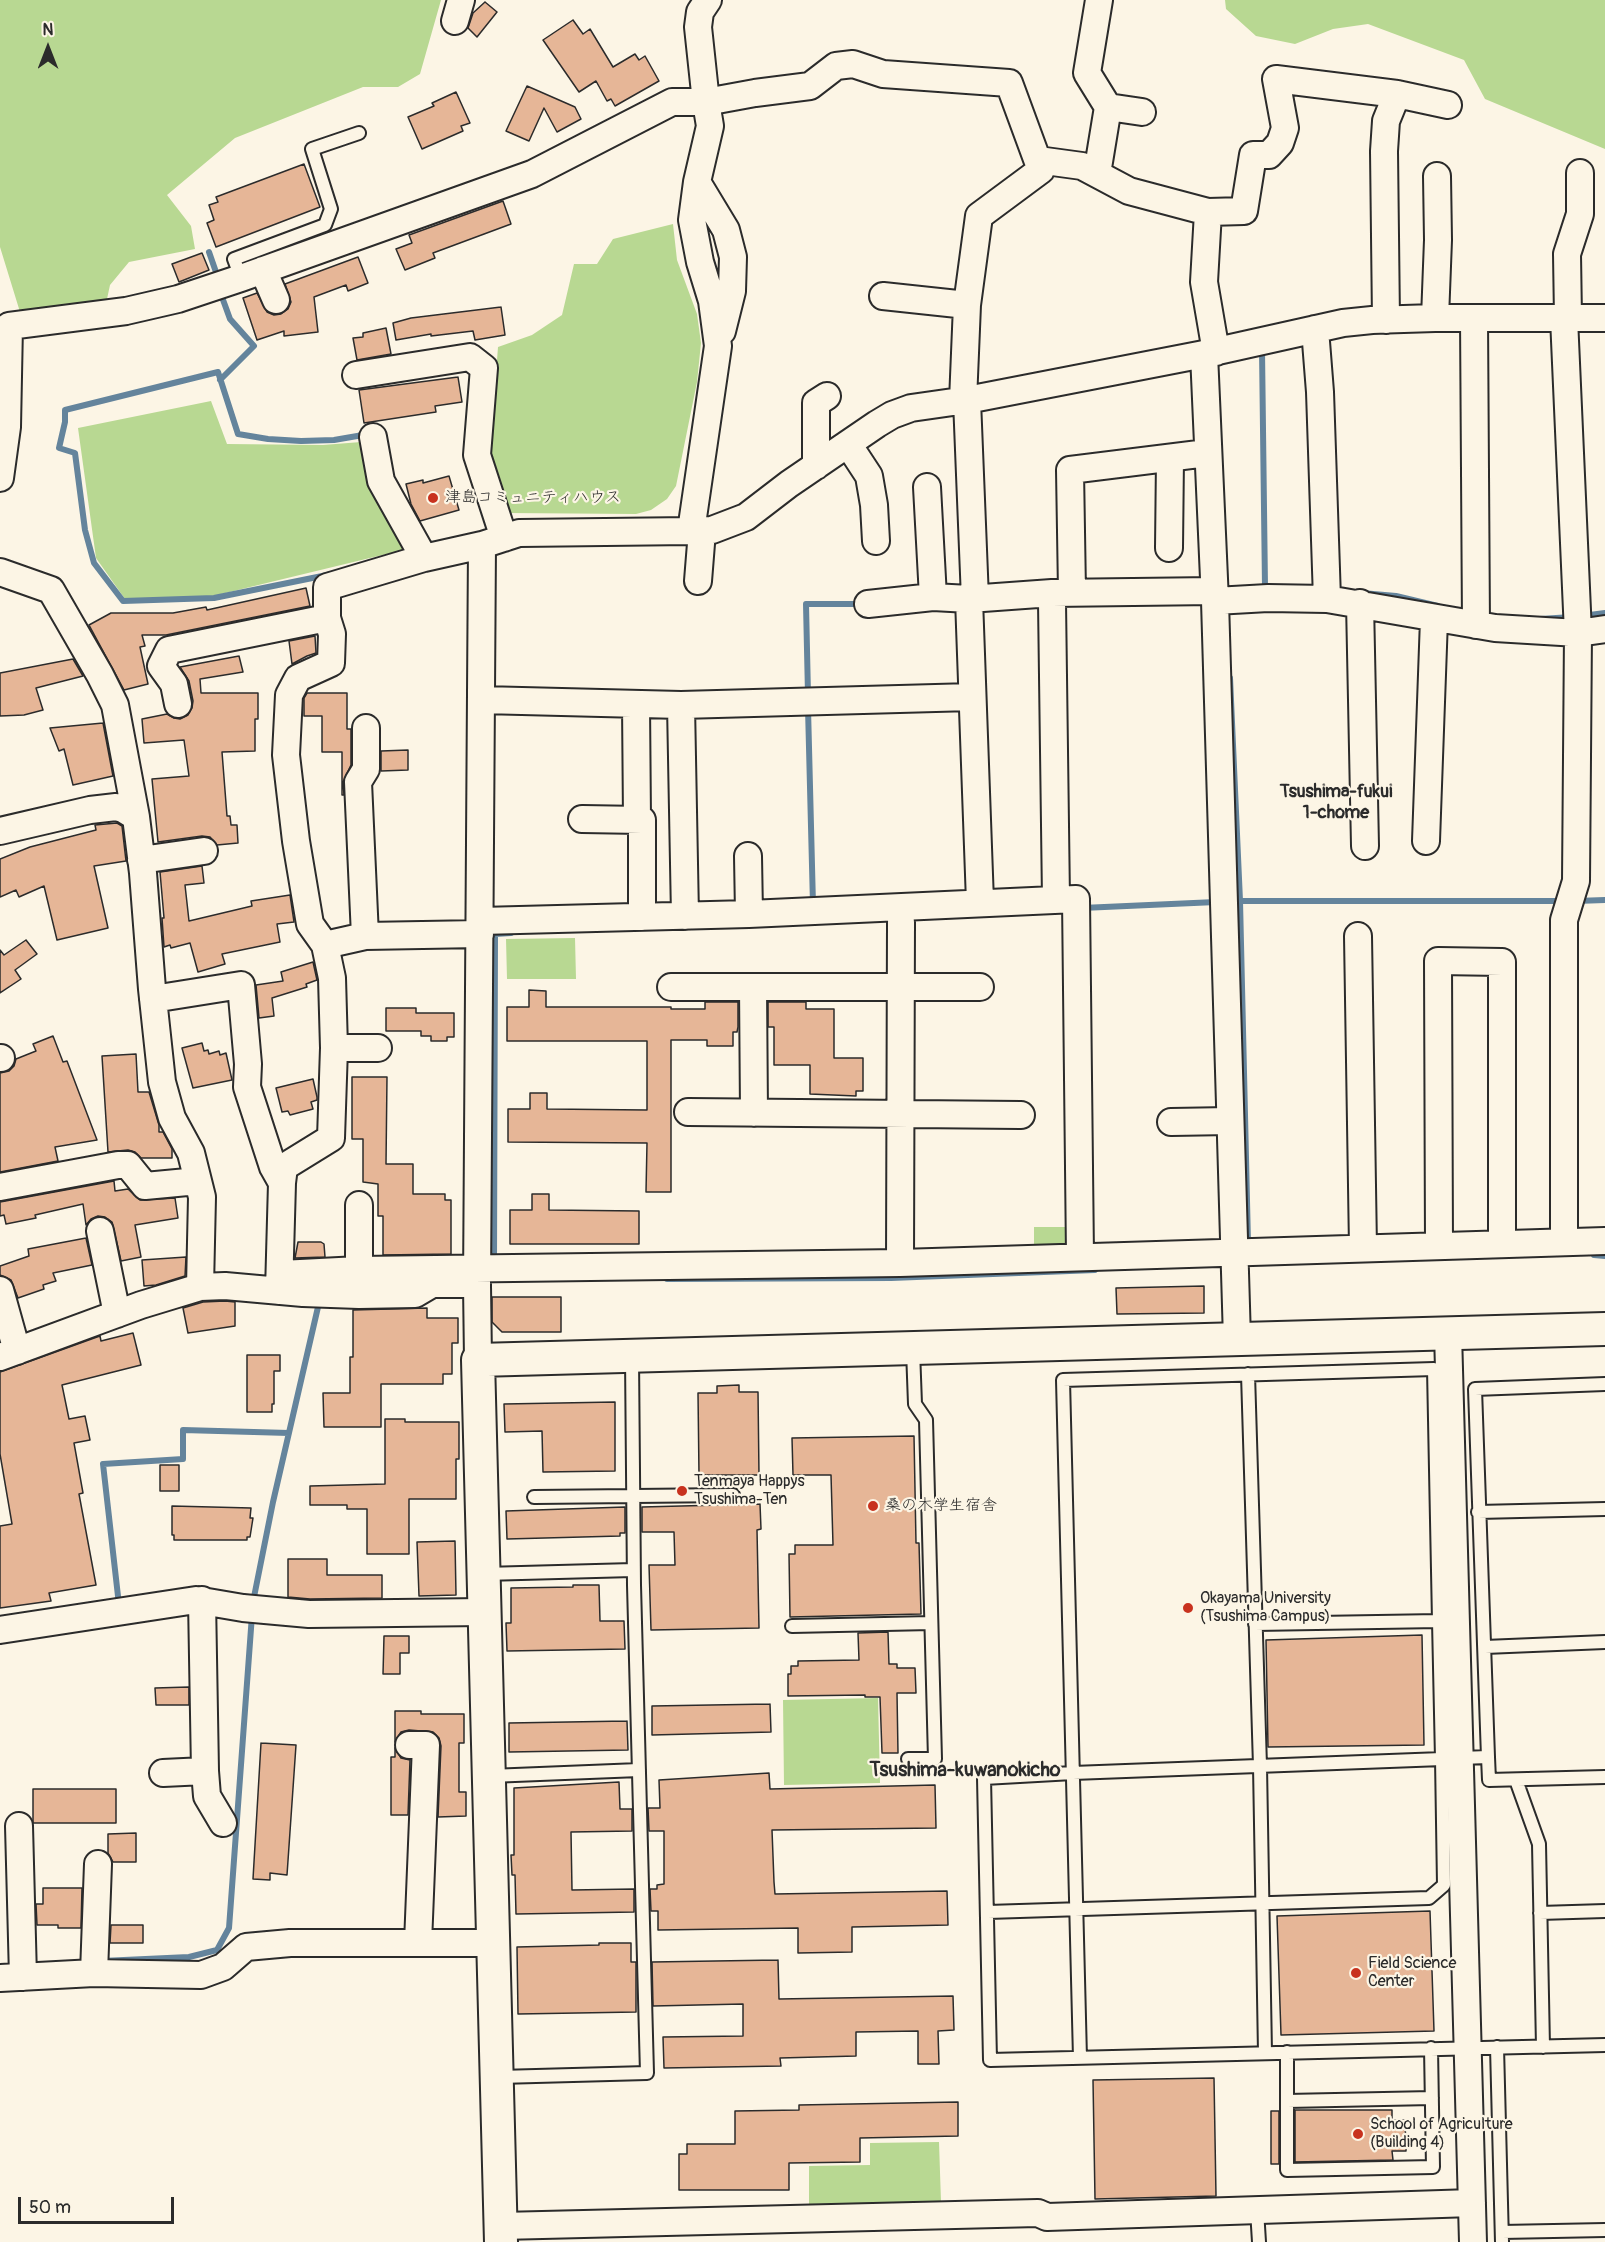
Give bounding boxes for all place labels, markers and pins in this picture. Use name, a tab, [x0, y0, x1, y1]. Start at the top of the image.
place label: 津島コミュニティハウス	[445, 488, 621, 508]
marker: 津島コミュニティハウス	[426, 491, 440, 505]
place label: Tenmaya Happys Tsushima-Ten	[694, 1472, 805, 1510]
marker: Tenmaya Happys Tsushima-Ten	[675, 1484, 689, 1498]
place label: 桑の木学生宿舎	[885, 1496, 997, 1516]
marker: 桑の木学生宿舎	[866, 1499, 880, 1513]
place label: Okayama University (Tsushima Campus)	[1200, 1589, 1331, 1627]
marker: Okayama University (Tsushima Campus)	[1181, 1601, 1195, 1615]
place label: Field Science Center	[1368, 1954, 1456, 1992]
marker: Field Science Center	[1349, 1966, 1363, 1980]
place label: School of Agriculture (Building 4)	[1370, 2115, 1513, 2153]
marker: School of Agriculture (Building 4)	[1351, 2127, 1365, 2141]

